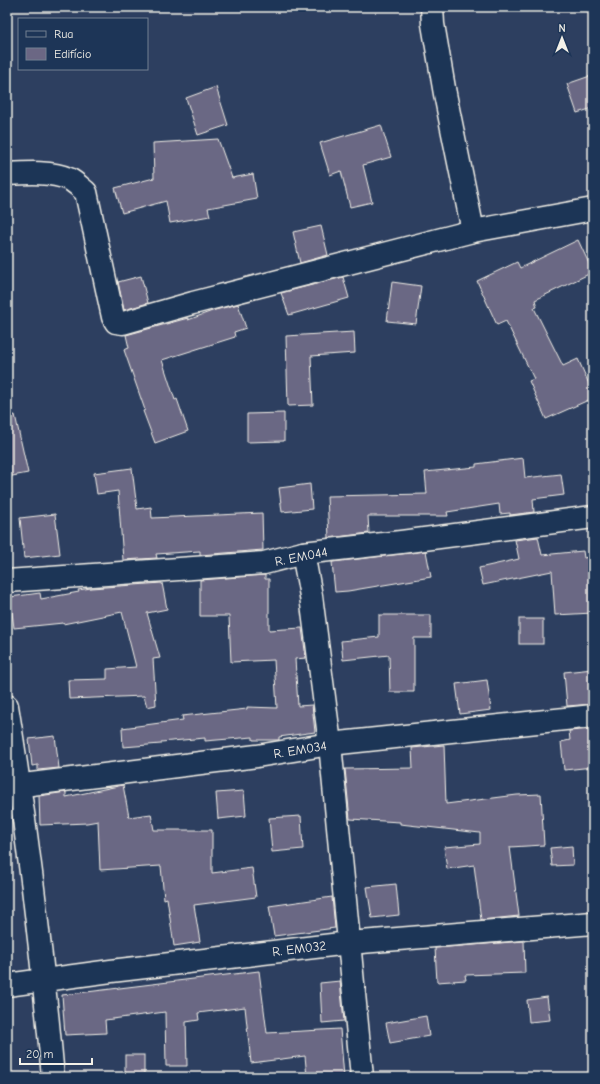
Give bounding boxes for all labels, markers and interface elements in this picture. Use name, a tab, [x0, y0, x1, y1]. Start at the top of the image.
legend	[18, 18, 148, 70]
north arrow	[542, 18, 582, 58]
text: N	[558, 22, 566, 35]
text: Rua	[54, 27, 73, 41]
text: Edifício	[54, 47, 91, 61]
street label: R. EM044	[273, 544, 329, 569]
street label: R. EM034	[272, 738, 328, 761]
street label: R. EM032	[271, 938, 327, 959]
scale bar	[20, 1040, 92, 1066]
text: 20 m	[26, 1047, 54, 1061]

